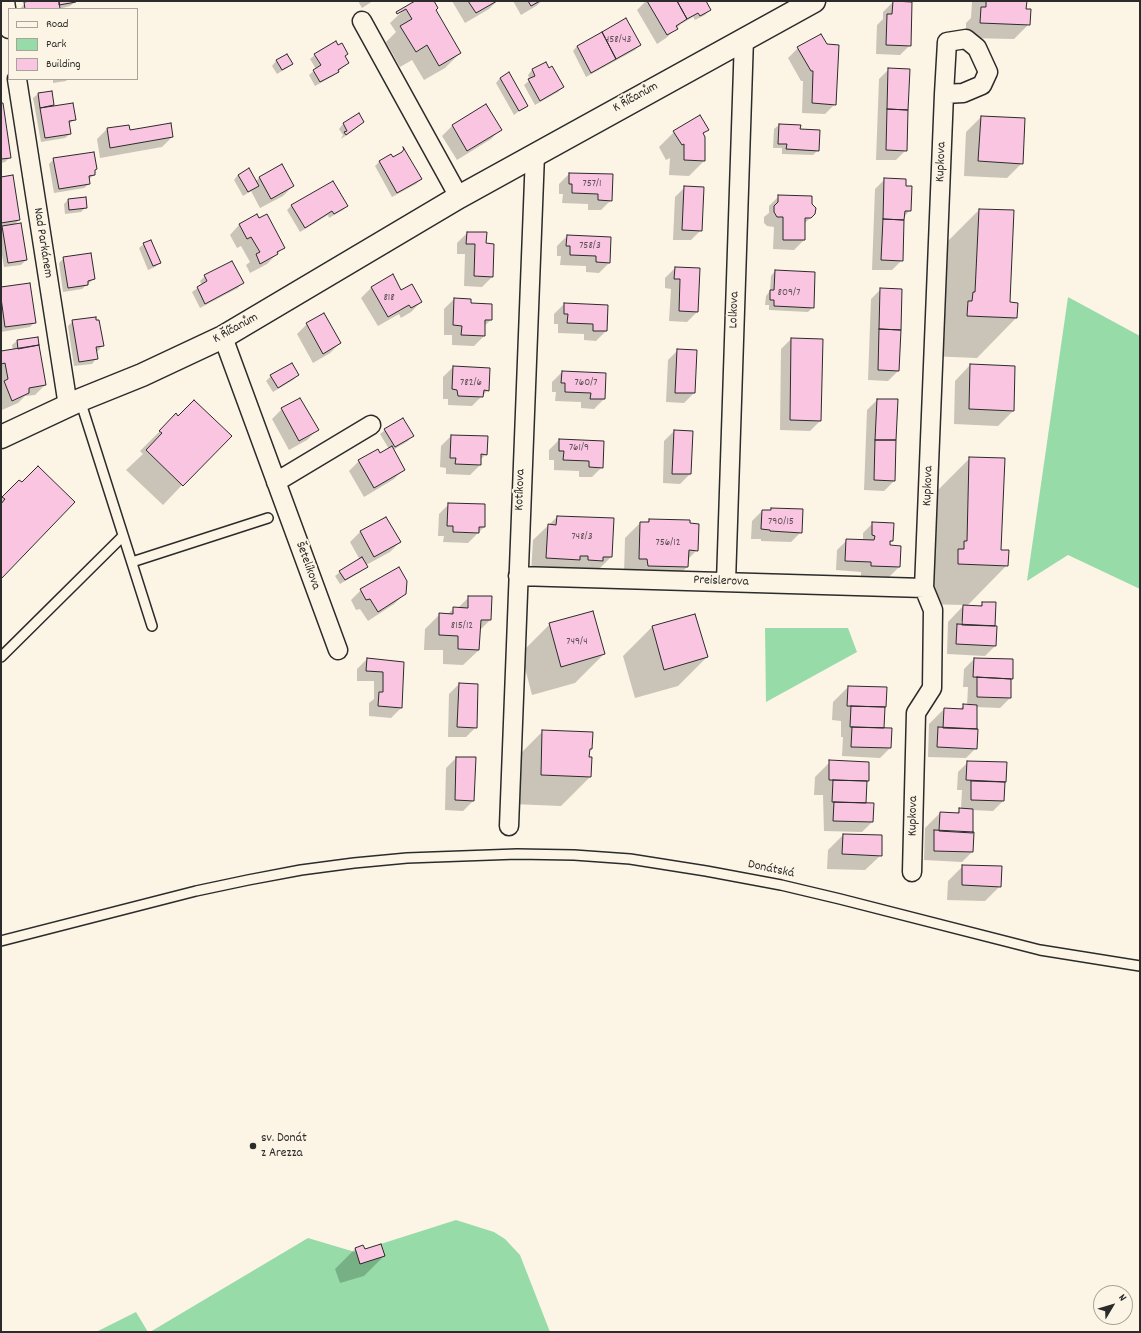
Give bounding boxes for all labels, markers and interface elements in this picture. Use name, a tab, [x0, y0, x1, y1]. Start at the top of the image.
legend	[8, 8, 138, 80]
text: Road	[46, 16, 68, 33]
house number: 458/43	[605, 33, 631, 47]
text: Park	[46, 36, 66, 53]
text: Building	[46, 56, 81, 73]
street label: K Říčanům	[611, 79, 661, 117]
street label: Kupkova	[934, 142, 950, 182]
house number: 757/1	[582, 177, 602, 191]
street label: Nad Parkánem	[29, 207, 55, 279]
house number: 758/3	[579, 239, 601, 253]
house number: 809/7	[778, 286, 800, 300]
house number: 818	[383, 291, 395, 305]
street label: Lolkova	[727, 291, 743, 329]
street label: K Říčanům	[211, 310, 261, 348]
house number: 782/6	[460, 376, 482, 390]
house number: 760/7	[575, 376, 597, 390]
house number: 761/9	[569, 441, 589, 455]
street label: Kupkova	[921, 466, 937, 506]
street label: Kotíkova	[512, 469, 530, 511]
house number: 790/15	[768, 515, 794, 529]
house number: 748/3	[571, 530, 593, 544]
house number: 756/12	[655, 536, 681, 550]
street label: Šetelíkova	[291, 540, 323, 592]
street label: Preislerova	[693, 573, 749, 591]
house number: 815/12	[451, 619, 473, 633]
house number: 749/4	[566, 635, 588, 649]
street label: Kupkova	[906, 796, 922, 836]
street label: Donátská	[746, 857, 796, 883]
place label: sv. Donát z Arezza	[261, 1131, 307, 1162]
marker: sv. Donát z Arezza	[248, 1141, 258, 1151]
north arrow	[1093, 1285, 1133, 1325]
text: N	[1114, 1291, 1130, 1305]

